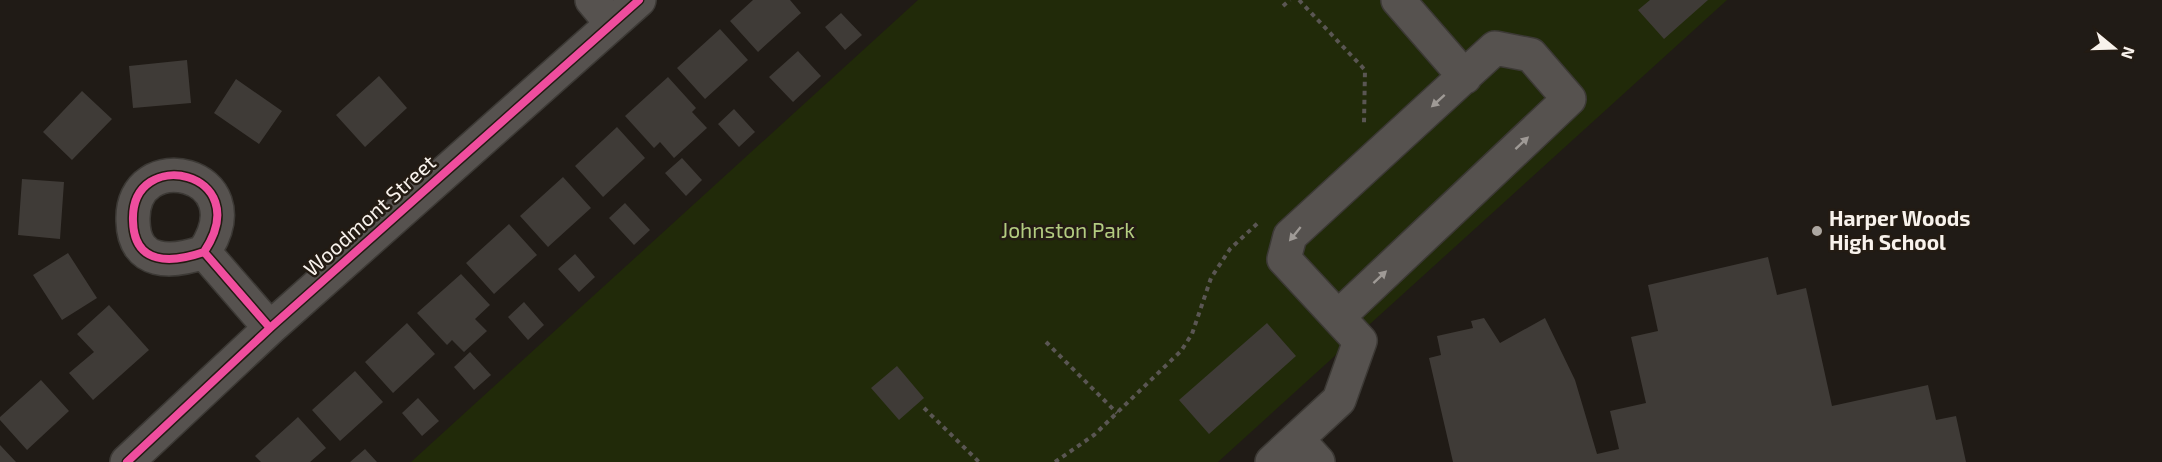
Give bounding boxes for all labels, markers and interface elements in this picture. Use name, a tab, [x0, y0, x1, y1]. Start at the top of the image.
north arrow	[2084, 18, 2144, 78]
text: N	[2118, 44, 2140, 62]
one-way arrow	[1431, 94, 1445, 108]
one-way arrow	[1515, 136, 1530, 150]
street label: Woodmont Street	[298, 149, 440, 281]
place label: Harper Woods High School	[1829, 205, 1970, 254]
park label: Johnston Park	[1001, 217, 1135, 242]
marker: Harper Woods High School	[1810, 224, 1824, 238]
one-way arrow	[1289, 226, 1301, 242]
one-way arrow	[1373, 270, 1388, 284]

